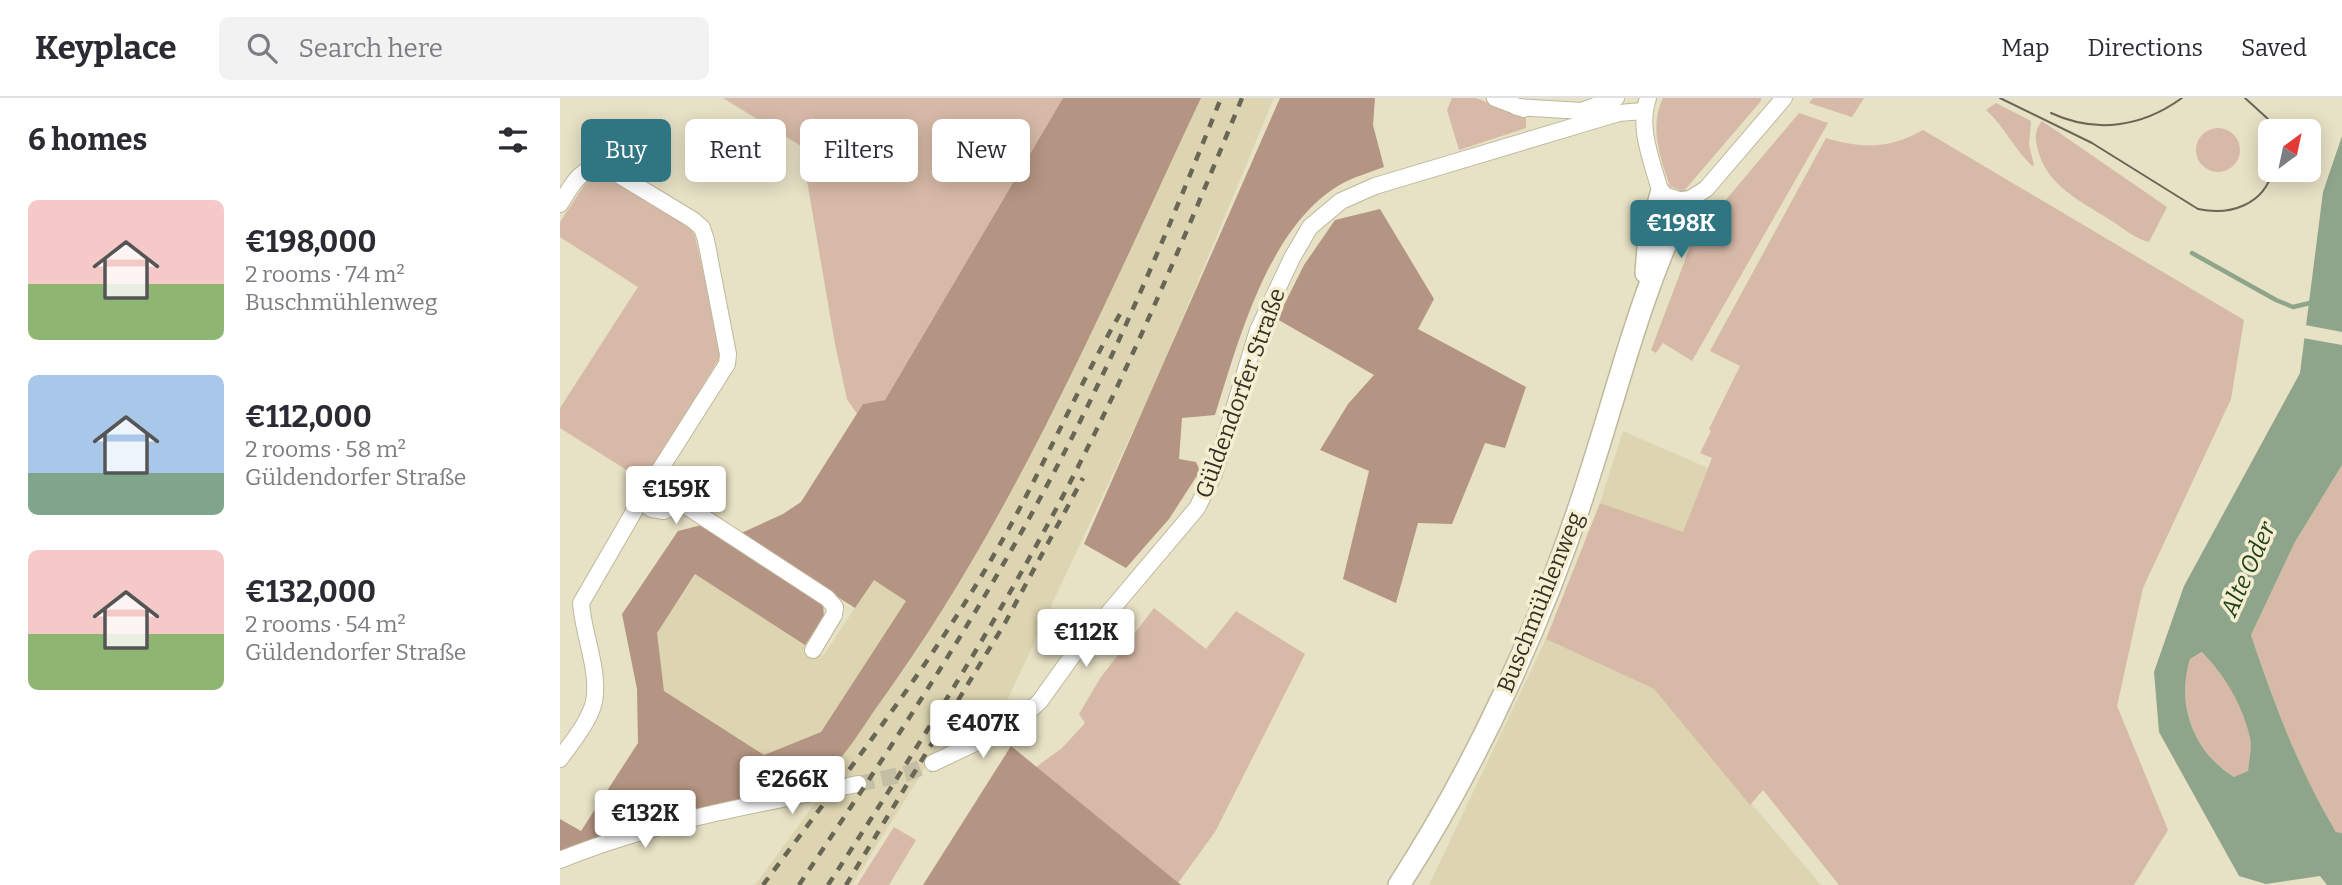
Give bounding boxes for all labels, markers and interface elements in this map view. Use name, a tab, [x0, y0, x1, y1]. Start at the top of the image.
search box	[219, 17, 709, 80]
text: Keyplace	[35, 28, 177, 68]
icon: search	[243, 29, 281, 67]
text: Search here	[299, 33, 443, 64]
text: Map	[2001, 34, 2050, 62]
text: Directions	[2088, 34, 2203, 62]
text: Saved	[2241, 34, 2307, 62]
chip: Buy	[581, 119, 671, 182]
chip: Rent	[685, 119, 786, 182]
chip: Filters	[800, 119, 918, 182]
chip: New	[932, 119, 1030, 182]
north arrow	[2258, 119, 2320, 182]
map controls	[2258, 119, 2321, 182]
icon: filters	[494, 121, 532, 159]
text: 6 homes	[28, 122, 147, 158]
pin: €198K	[1632, 200, 1730, 260]
text: €198K	[1646, 209, 1716, 237]
text: €198,000	[245, 224, 377, 260]
icon: home	[84, 228, 168, 312]
text: 2 rooms · 74 m²	[245, 260, 405, 288]
street label: Güldendorfer Straße	[1189, 284, 1291, 502]
text: Buschmühlenweg	[245, 288, 438, 316]
text: €112,000	[245, 399, 372, 435]
icon: home	[84, 403, 168, 487]
text: 2 rooms · 58 m²	[245, 435, 406, 463]
text: Güldendorfer Straße	[245, 463, 466, 491]
pin: €159K	[627, 466, 725, 526]
text: €159K	[642, 475, 710, 503]
street label: Buschmühlenweg	[1491, 507, 1589, 696]
water label: Alte Oder	[2214, 516, 2282, 621]
text: €132,000	[245, 574, 376, 610]
icon: home	[84, 578, 168, 662]
text: 2 rooms · 54 m²	[245, 610, 406, 638]
pin: €112K	[1037, 610, 1135, 669]
text: €112K	[1053, 618, 1119, 646]
text: Güldendorfer Straße	[245, 638, 466, 666]
pin: €407K	[934, 700, 1032, 760]
text: €407K	[946, 709, 1020, 737]
pin: €266K	[743, 756, 841, 816]
text: €266K	[756, 765, 828, 793]
pin: €132K	[596, 790, 694, 850]
text: €132K	[611, 799, 679, 827]

